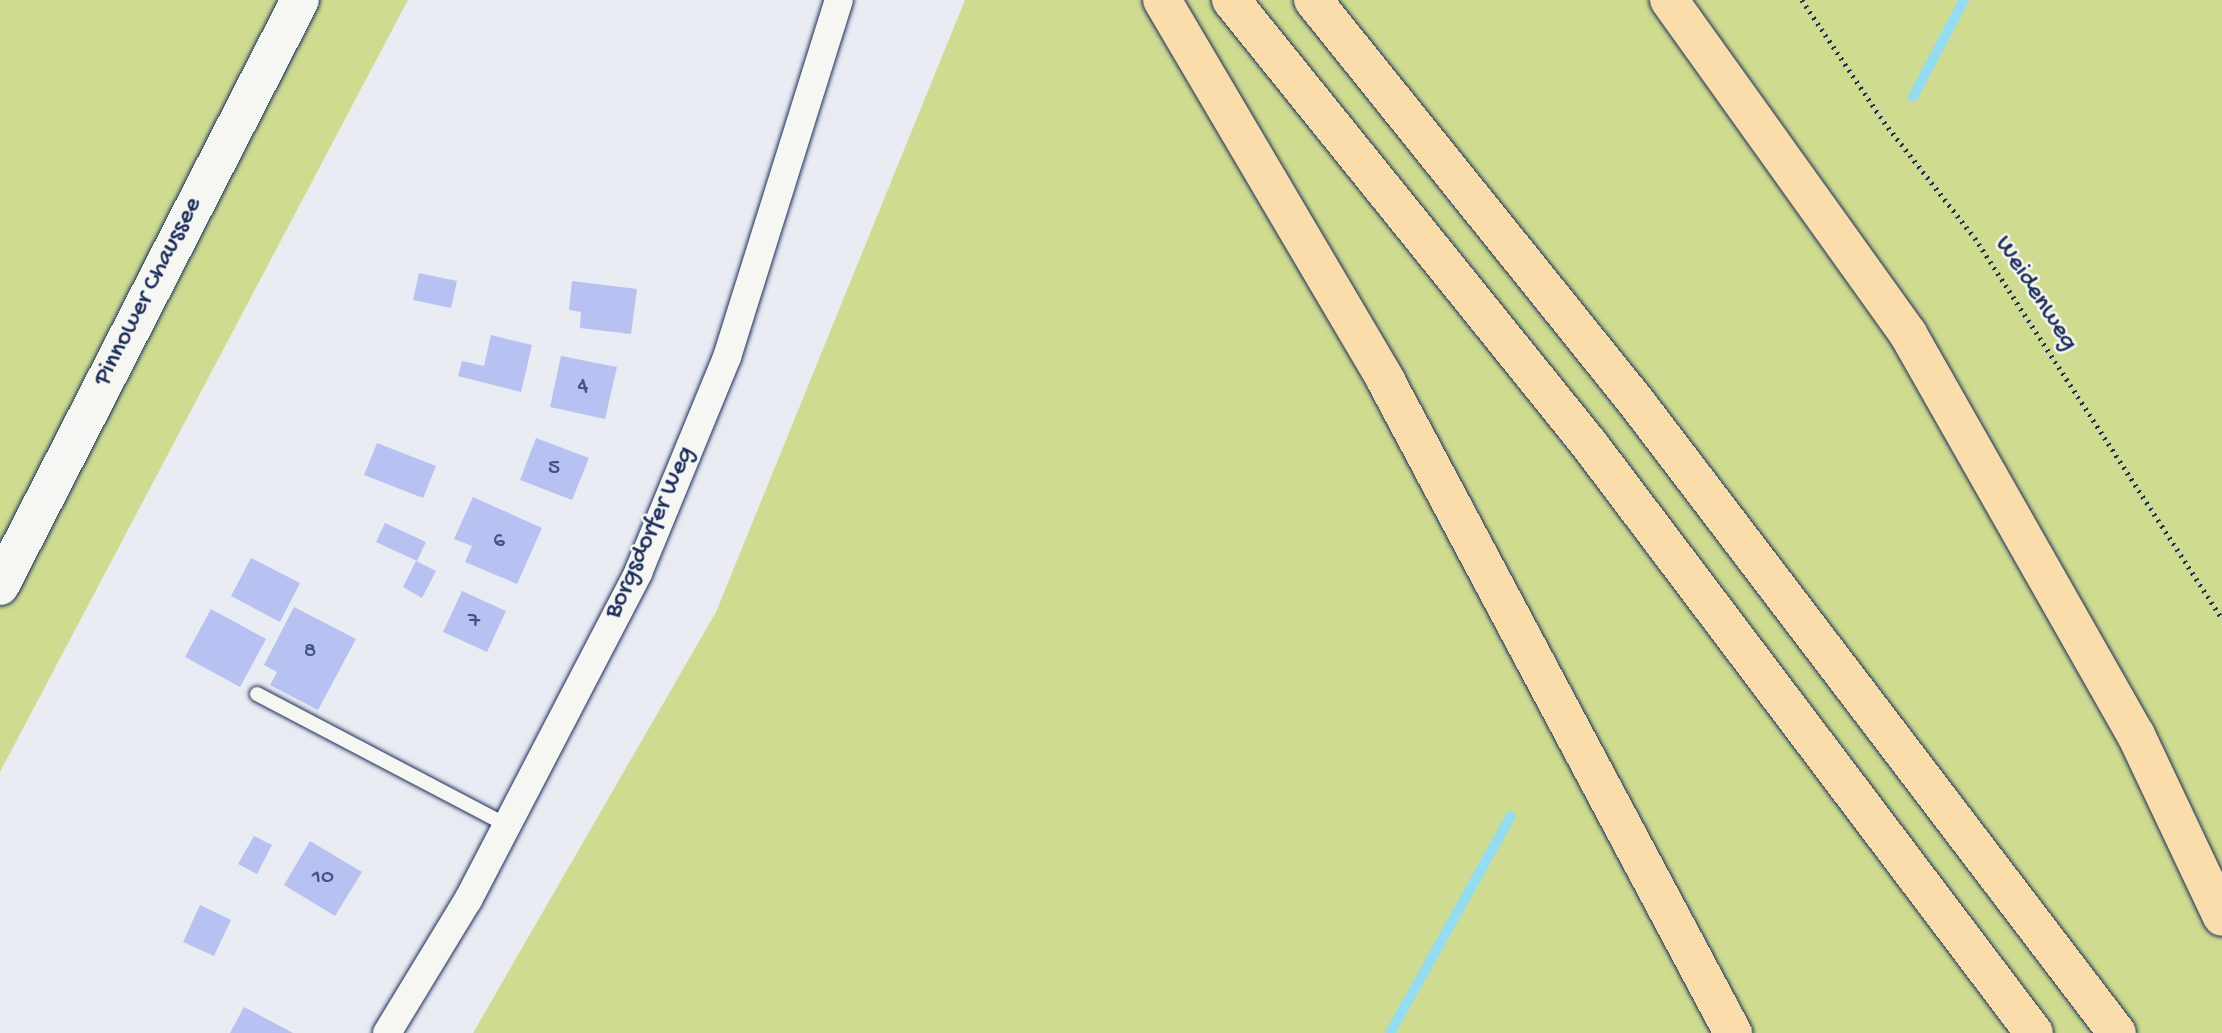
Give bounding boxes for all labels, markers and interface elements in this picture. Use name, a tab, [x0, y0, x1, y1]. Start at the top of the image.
street label: Pinnower Chaussee	[88, 192, 210, 392]
street label: Weidenweg	[1986, 231, 2084, 357]
house number: 4	[578, 373, 588, 401]
street label: Borgsdorfer Weg	[599, 442, 703, 624]
house number: 5	[548, 455, 560, 483]
house number: 6	[493, 528, 505, 556]
house number: 7	[468, 608, 480, 636]
house number: 8	[304, 638, 316, 666]
house number: 10	[312, 864, 334, 892]

